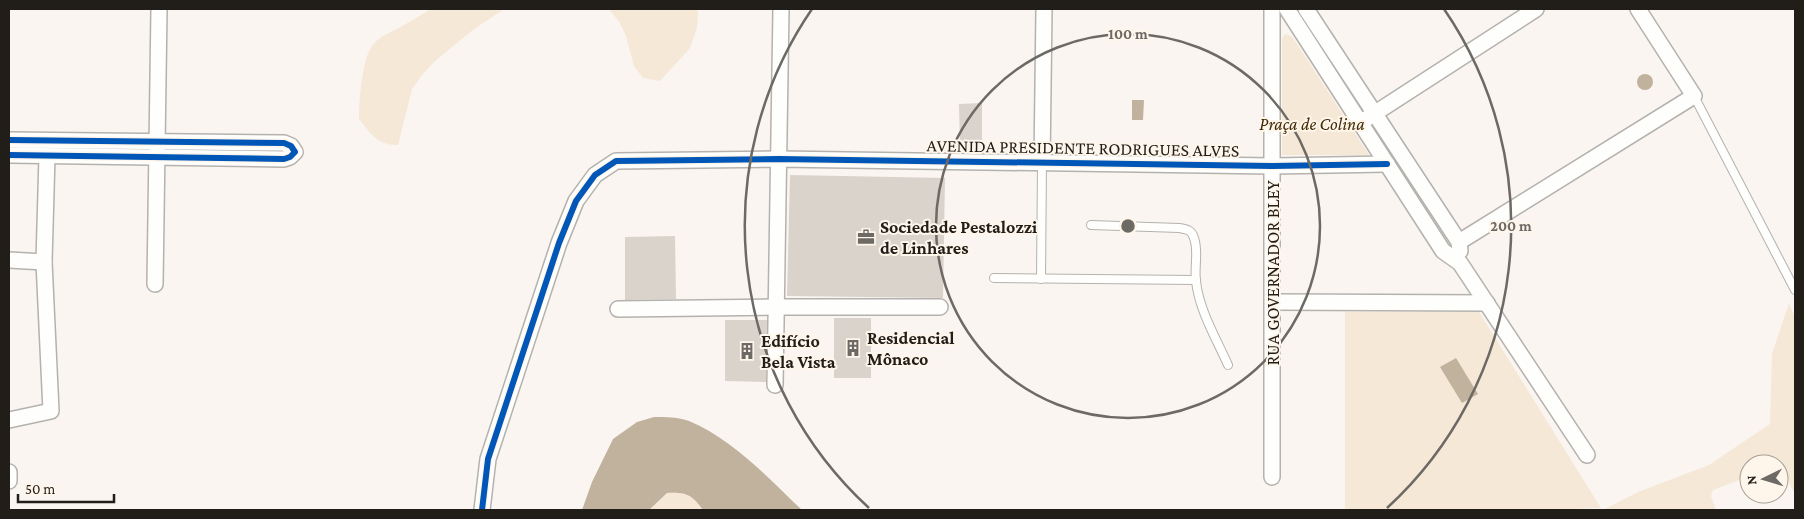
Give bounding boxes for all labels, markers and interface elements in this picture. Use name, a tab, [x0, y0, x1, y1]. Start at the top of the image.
text: 100 m	[1108, 26, 1148, 42]
park label: Praça de Colina	[1259, 114, 1365, 134]
street label: AVENIDA PRESIDENTE RODRIGUES ALVES	[927, 135, 1239, 161]
street label: RUA GOVERNADOR BLEY	[1263, 180, 1283, 366]
place label: Sociedade Pestalozzi de Linhares	[880, 217, 1038, 258]
centre of rings	[1119, 217, 1137, 235]
text: 200 m	[1490, 218, 1532, 234]
office icon: Sociedade Pestalozzi de Linhares	[856, 227, 876, 247]
place label: Residencial Mônaco	[867, 328, 954, 369]
place label: Edifício Bela Vista	[761, 331, 836, 372]
building icon: Residencial Mônaco	[843, 338, 863, 358]
building icon: Edifício Bela Vista	[737, 341, 757, 361]
north arrow	[1739, 454, 1789, 504]
scale bar	[18, 472, 114, 504]
text: N	[1743, 474, 1759, 486]
text: 50 m	[25, 481, 55, 497]

